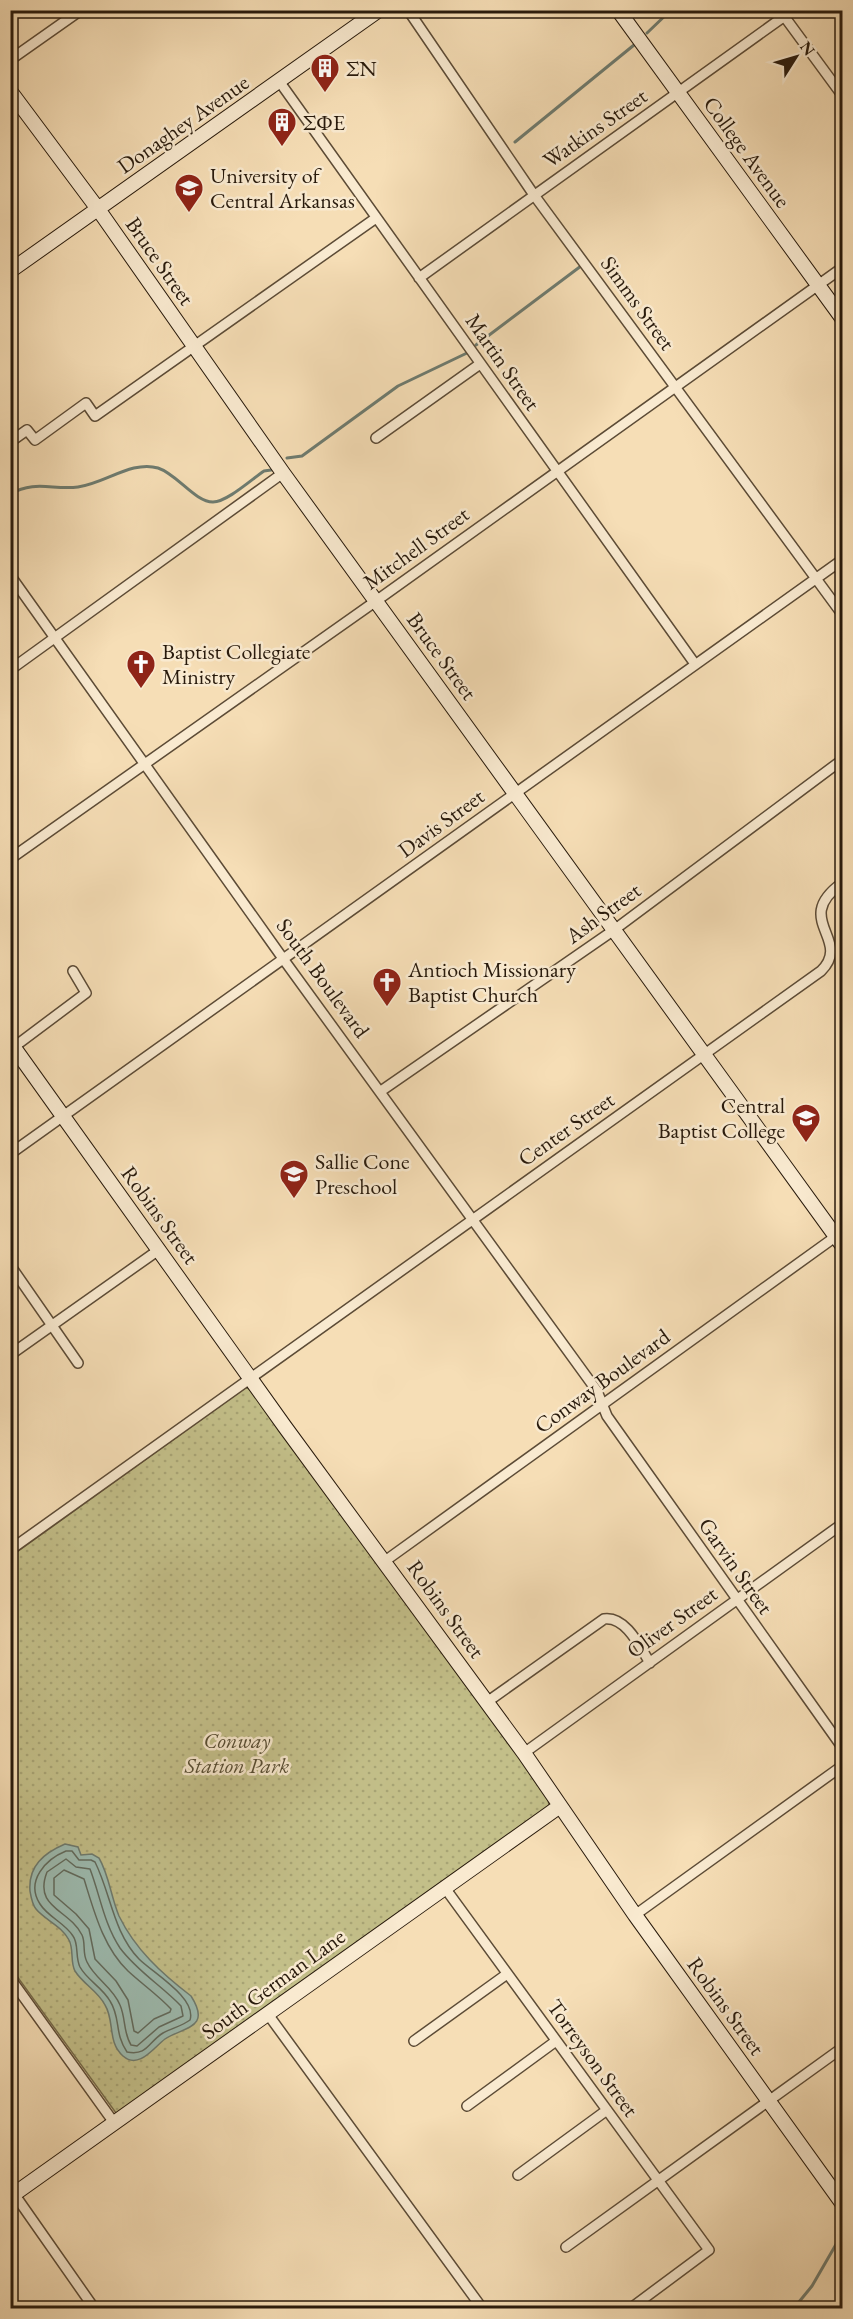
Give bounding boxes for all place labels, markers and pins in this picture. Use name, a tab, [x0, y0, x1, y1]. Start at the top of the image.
building icon: ΣΝ	[309, 52, 341, 94]
place label: ΣΝ	[346, 54, 377, 83]
building icon: ΣΦΕ	[266, 106, 298, 148]
place label: ΣΦΕ	[303, 108, 345, 137]
place label: University of Central Arkansas	[210, 161, 355, 215]
school or university icon: University of Central Arkansas	[173, 172, 205, 214]
place label: Baptist Collegiate Ministry	[162, 637, 311, 691]
church icon: Baptist Collegiate Ministry	[125, 648, 157, 690]
place label: Antioch Missionary Baptist Church	[407, 955, 576, 1009]
church icon: Antioch Missionary Baptist Church	[371, 966, 403, 1008]
place label: Central Baptist College	[658, 1091, 785, 1145]
school or university icon: Central Baptist College	[790, 1102, 822, 1144]
place label: Sallie Cone Preschool	[315, 1147, 410, 1201]
school or university icon: Sallie Cone Preschool	[278, 1158, 310, 1200]

